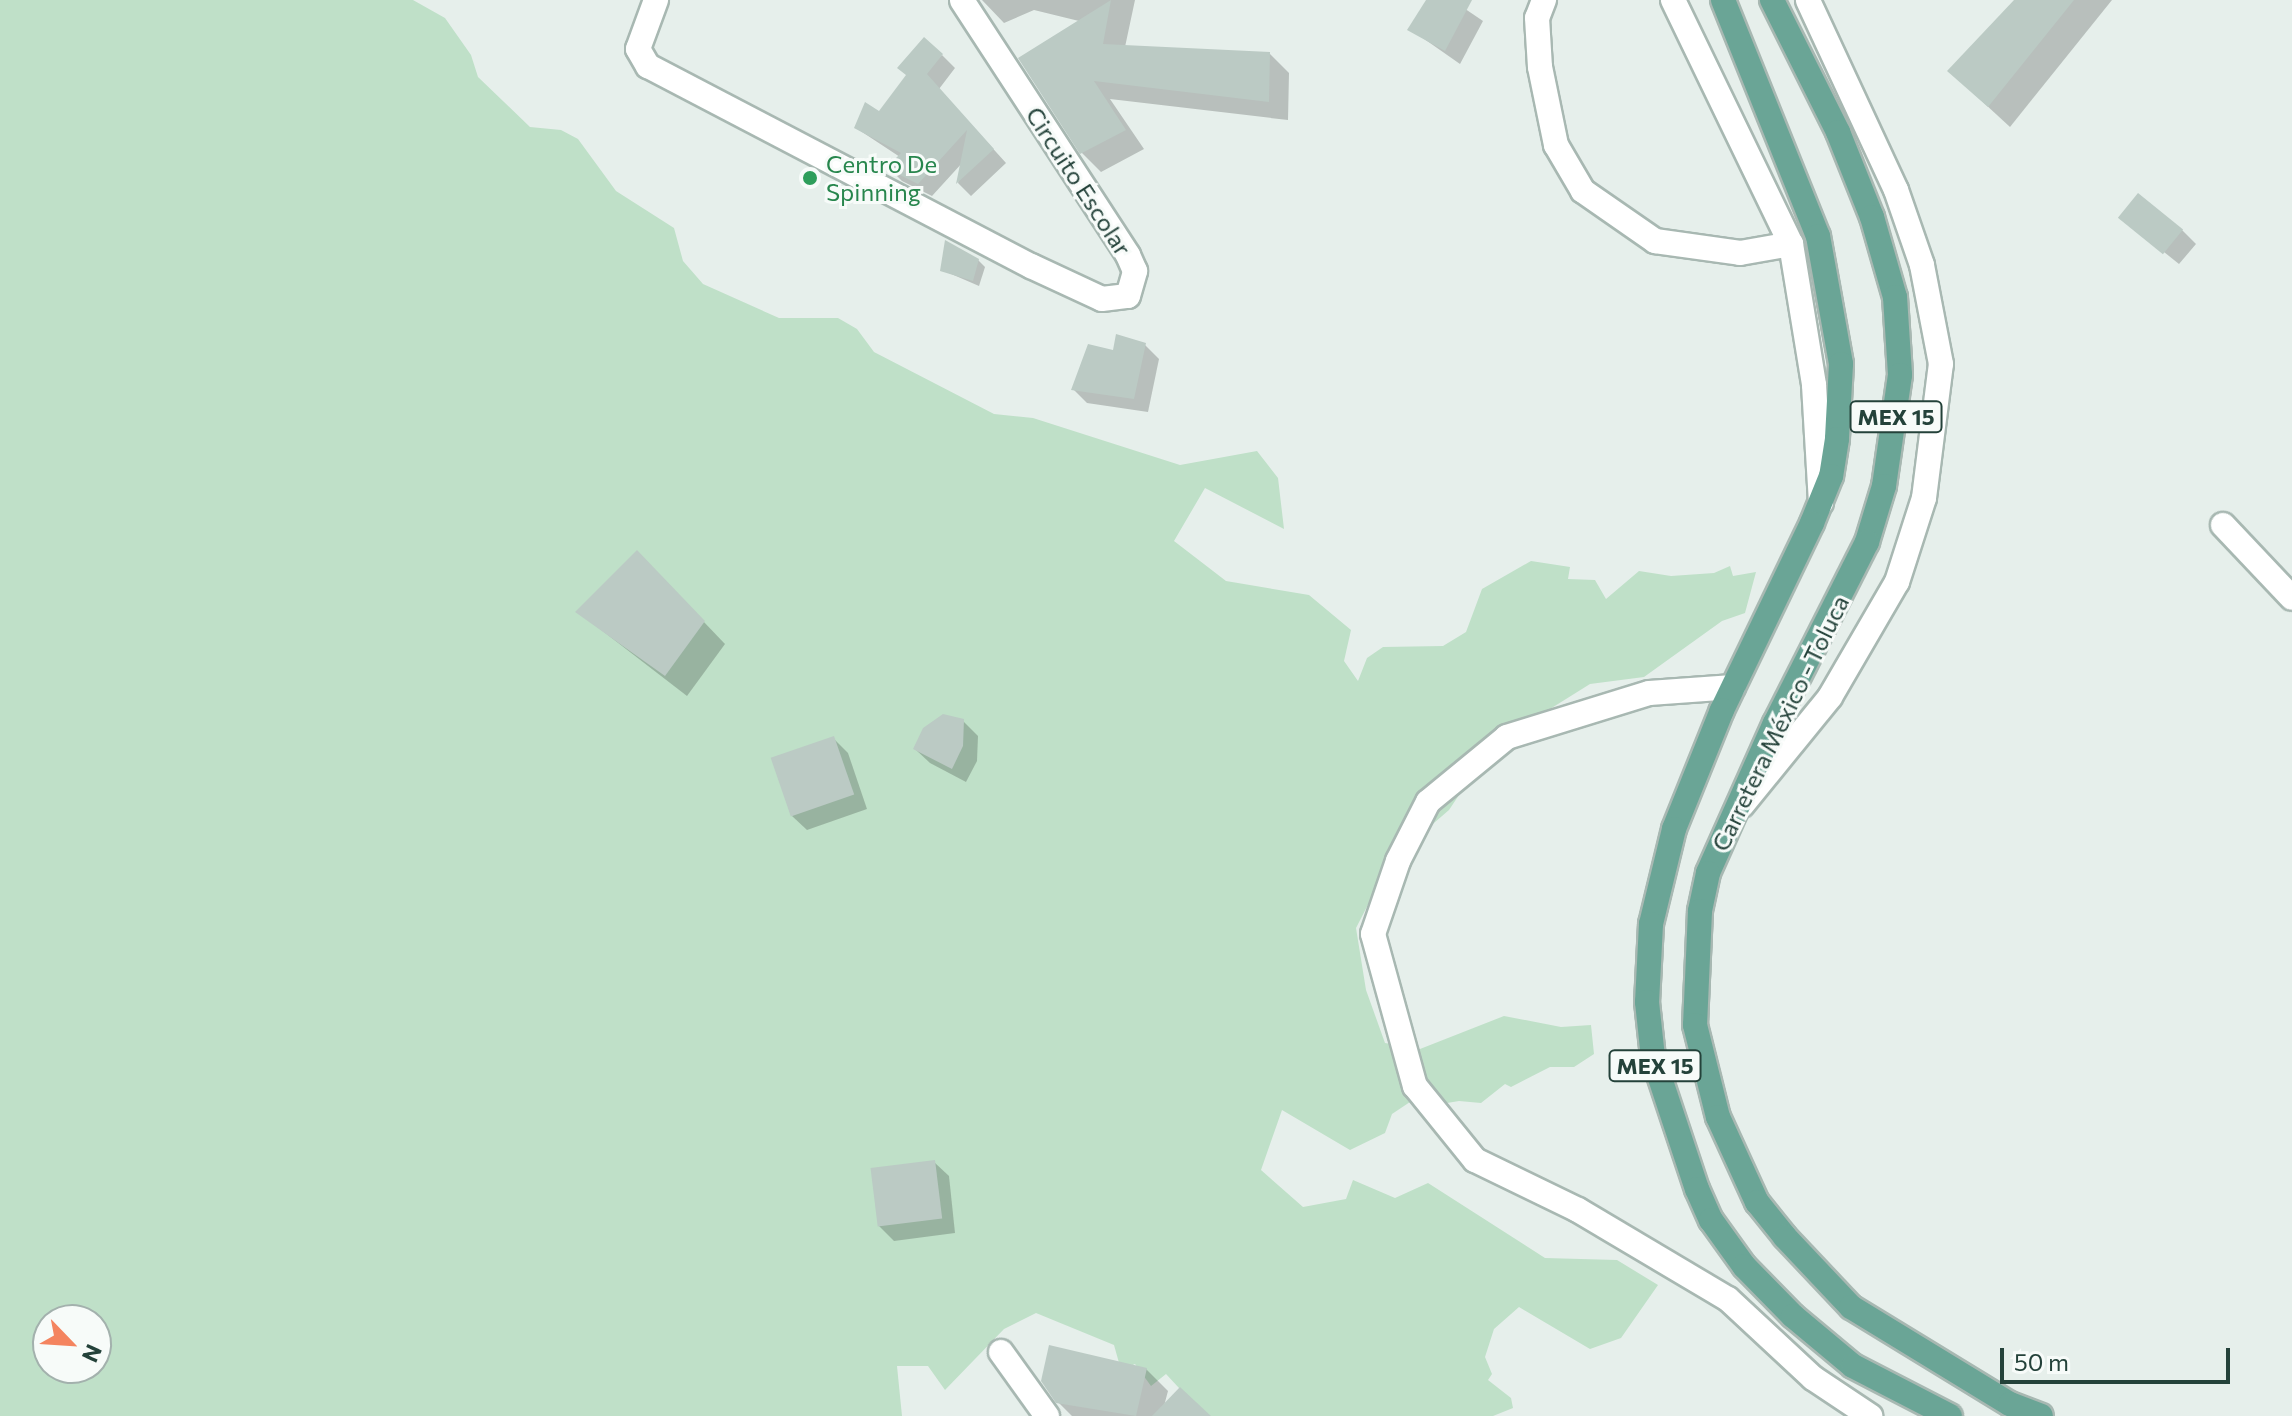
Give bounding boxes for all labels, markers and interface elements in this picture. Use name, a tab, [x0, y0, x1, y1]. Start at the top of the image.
street label: Circuito Escolar	[1020, 101, 1138, 261]
place label: Centro De Spinning	[826, 150, 937, 206]
marker: Centro De Spinning	[801, 169, 819, 187]
road number: MEX 15	[1848, 399, 1944, 435]
street label: Carretera México - Toluca	[1705, 590, 1855, 856]
road number: MEX 15	[1607, 1048, 1703, 1084]
north arrow	[32, 1304, 112, 1384]
scale bar	[2004, 1332, 2234, 1382]
text: N	[77, 1340, 108, 1367]
text: 50 m	[2014, 1347, 2069, 1376]

